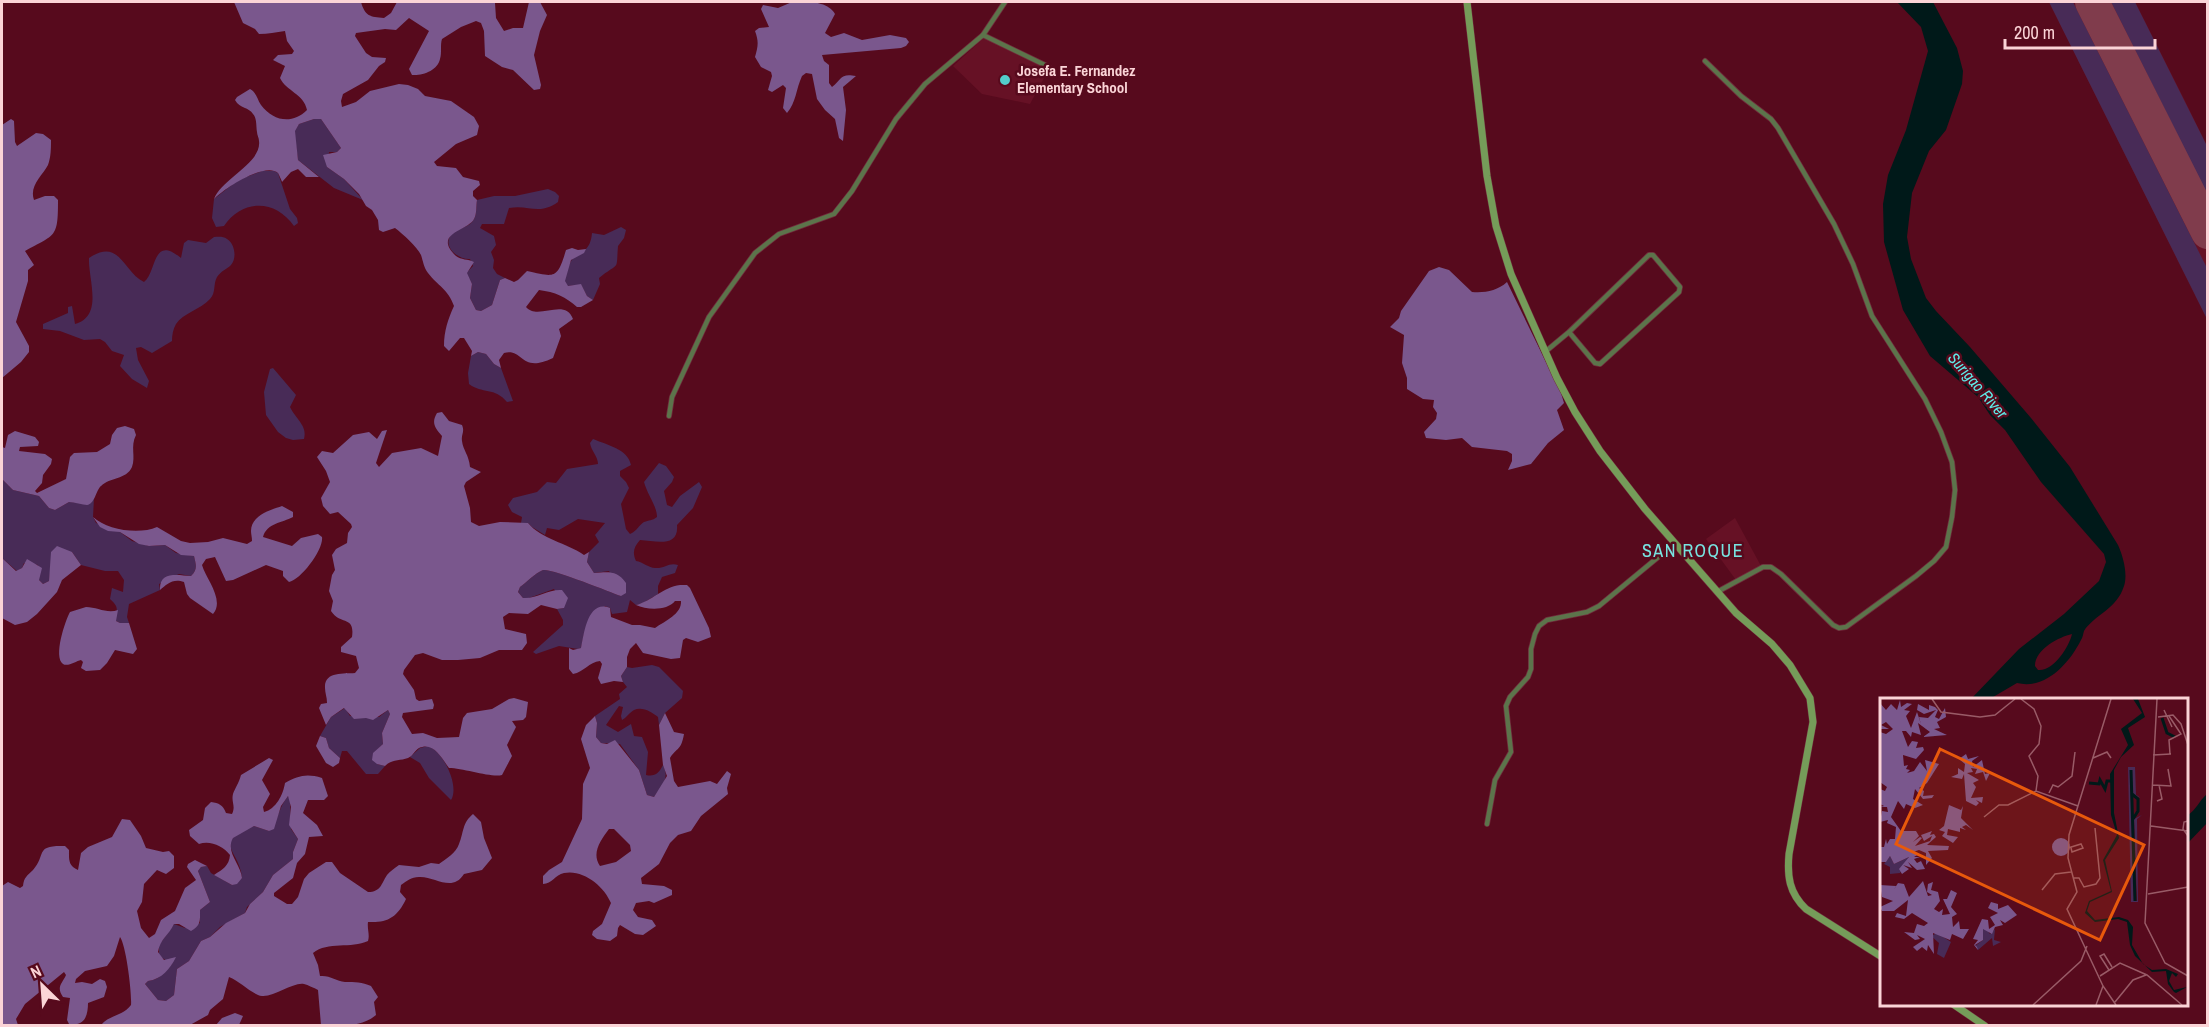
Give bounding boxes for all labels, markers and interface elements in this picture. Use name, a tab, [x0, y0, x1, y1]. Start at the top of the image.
scale bar	[2005, 12, 2155, 50]
text: 200 m	[2014, 20, 2055, 45]
place label: Josefa E. Fernandez Elementary School	[1017, 60, 1135, 98]
marker: Josefa E. Fernandez Elementary School	[998, 73, 1012, 87]
water label: Surigao River	[1943, 347, 2013, 423]
district label: SAN ROQUE	[1642, 538, 1744, 563]
inset map	[1880, 698, 2188, 1006]
north arrow	[12, 955, 72, 1015]
text: N	[27, 959, 45, 983]

